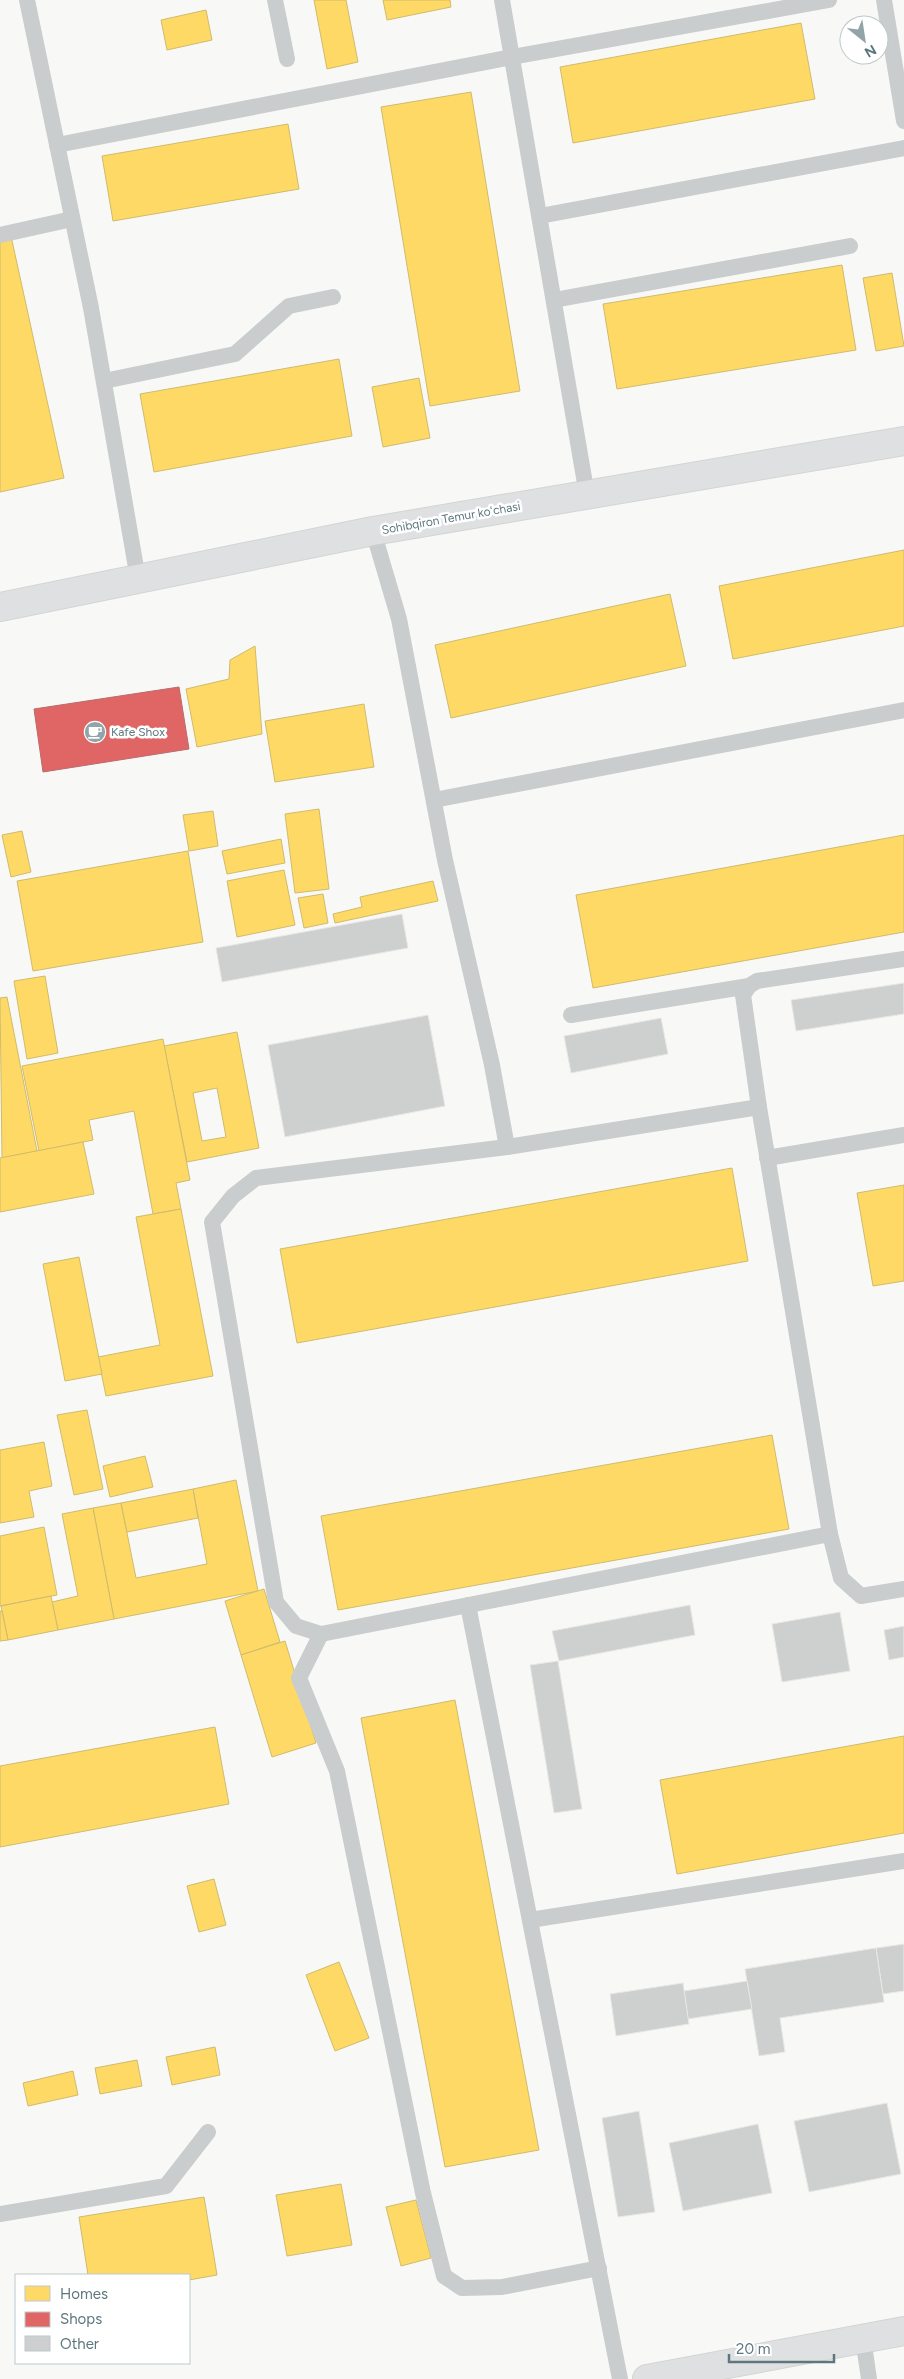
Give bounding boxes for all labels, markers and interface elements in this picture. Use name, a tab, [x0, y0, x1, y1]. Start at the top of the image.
north arrow	[839, 15, 889, 65]
text: N	[861, 41, 879, 61]
street label: Sohibqiron Temur koʻchasi	[381, 499, 521, 537]
cafe icon: Kafe Shox	[83, 720, 107, 744]
place label: Kafe Shox	[111, 725, 165, 739]
legend	[15, 2274, 190, 2364]
text: Homes	[60, 2285, 108, 2303]
text: Shops	[60, 2310, 102, 2328]
scale bar	[729, 2332, 834, 2364]
text: Other	[60, 2335, 99, 2353]
text: 20 m	[736, 2340, 770, 2358]

